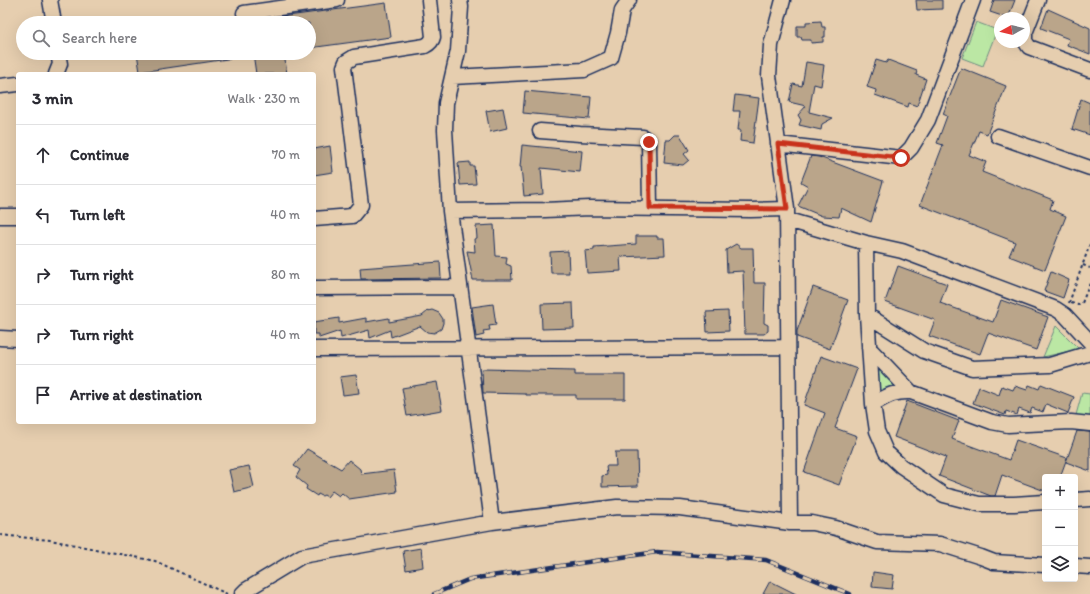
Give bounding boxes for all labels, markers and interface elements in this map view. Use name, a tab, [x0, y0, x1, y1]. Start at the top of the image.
north arrow	[994, 12, 1030, 48]
search box	[16, 16, 316, 60]
icon: search	[30, 27, 52, 49]
text: Search here	[62, 29, 137, 47]
text: 3 min	[32, 88, 73, 108]
text: Walk · 230 m	[228, 91, 300, 106]
route end	[640, 133, 658, 151]
icon: ahead	[32, 144, 54, 166]
text: Continue	[70, 146, 129, 164]
text: 70 m	[272, 147, 300, 162]
route start	[892, 149, 910, 167]
icon: left	[32, 204, 54, 226]
text: Turn left	[70, 206, 125, 224]
text: 40 m	[270, 207, 300, 222]
icon: right	[32, 264, 54, 286]
text: Turn right	[70, 266, 134, 284]
text: 80 m	[271, 267, 300, 282]
icon: right	[32, 324, 54, 346]
text: Turn right	[70, 326, 134, 344]
text: 40 m	[270, 327, 300, 342]
icon: arrive	[32, 384, 54, 406]
text: Arrive at destination	[70, 386, 202, 404]
map controls	[1042, 474, 1078, 582]
button: +	[1042, 474, 1078, 510]
button: −	[1042, 510, 1078, 546]
button: layers	[1042, 546, 1078, 582]

